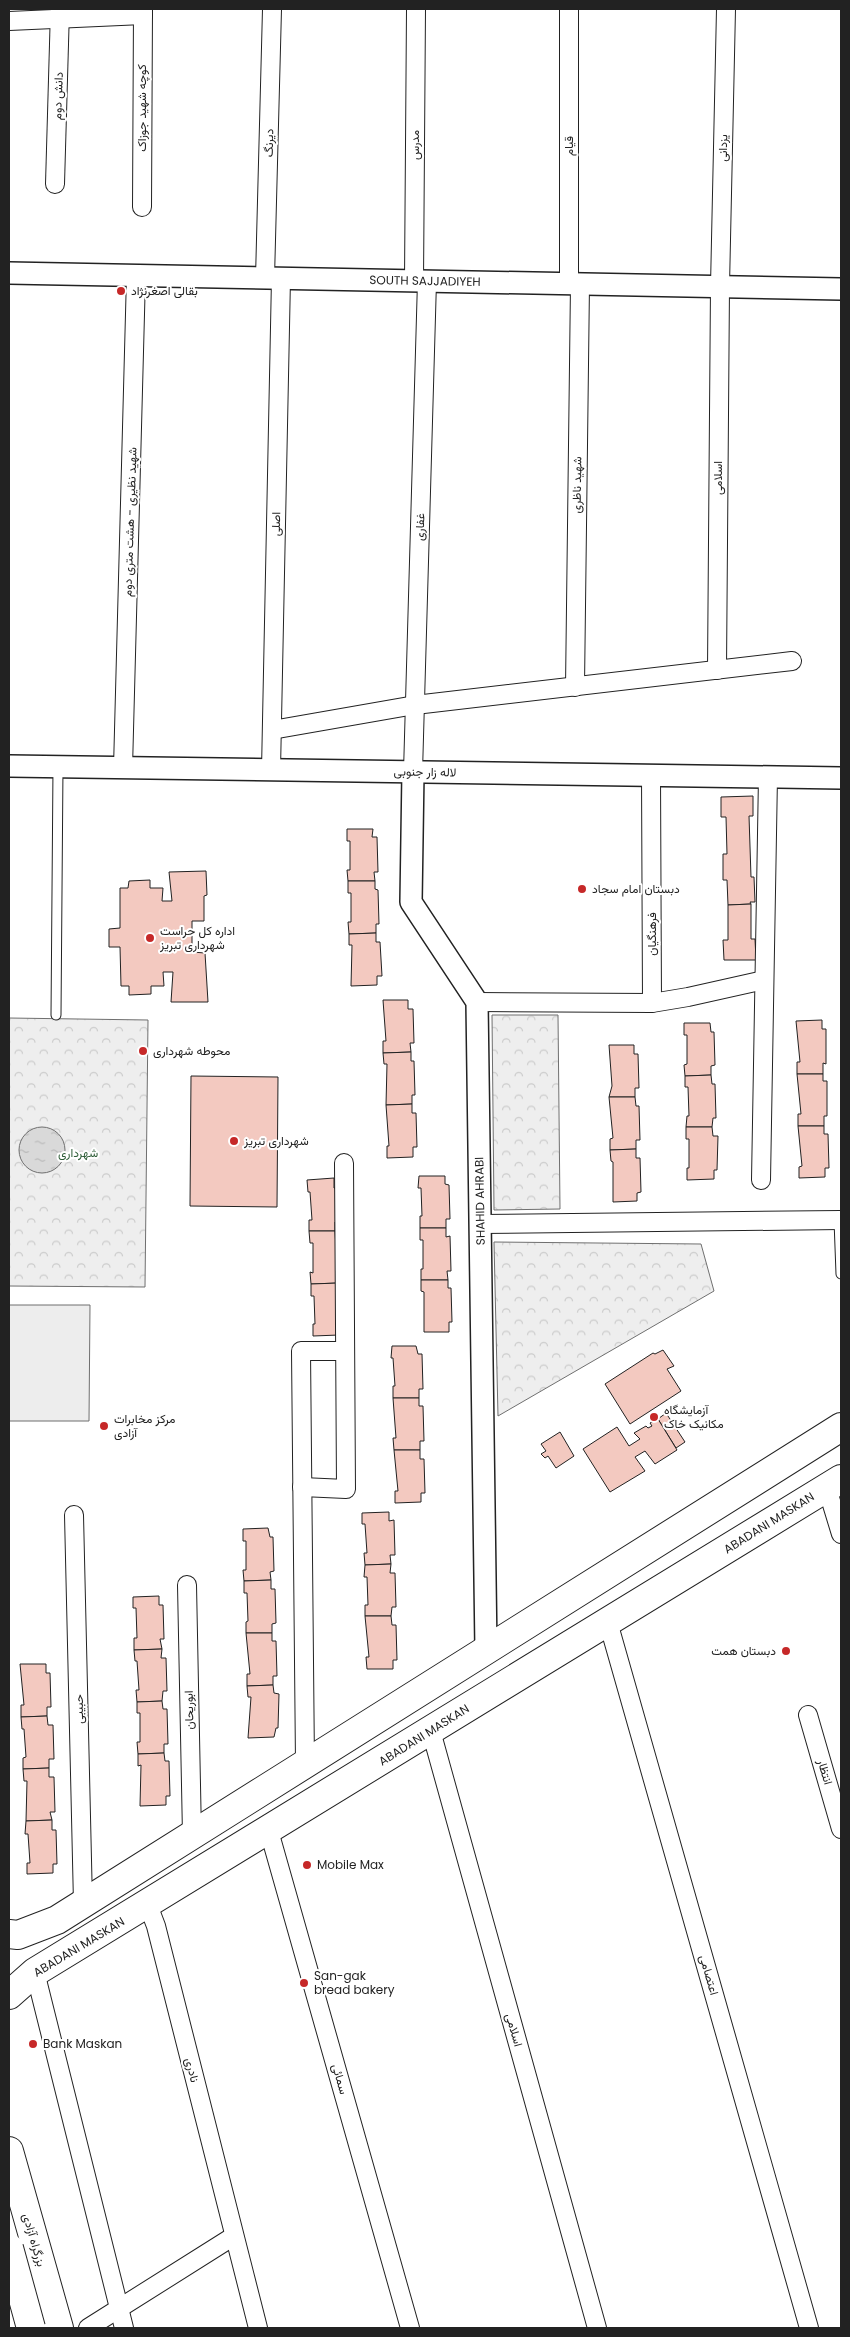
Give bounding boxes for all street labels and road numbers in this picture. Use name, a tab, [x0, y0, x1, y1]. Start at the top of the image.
street label: کوچه شهید جوزاک	[133, 64, 150, 152]
street label: دانش دوم	[48, 71, 67, 120]
street label: دیرنگ	[260, 128, 277, 157]
street label: مدرس	[406, 130, 423, 160]
street label: یزدانی	[714, 134, 731, 162]
street label: قیام	[560, 136, 577, 156]
street label: SOUTH SAJJADIYEH	[369, 271, 481, 290]
street label: شهید نظیری - هشت متری دوم	[118, 447, 141, 597]
street label: شهید ناظری	[568, 456, 585, 514]
street label: اسلامی	[709, 461, 726, 495]
street label: اصلی	[267, 512, 284, 536]
street label: غفاری	[411, 513, 428, 541]
street label: لاله زار جنوبی	[393, 762, 457, 781]
street label: فرهنگیان	[643, 912, 660, 956]
street label: SHAHID AHRABI	[470, 1157, 489, 1245]
street label: ABADANI MASKAN	[720, 1488, 817, 1557]
street label: ابوریحان	[180, 1690, 197, 1730]
street label: حبیبی	[70, 1694, 87, 1724]
street label: ABADANI MASKAN	[375, 1700, 472, 1769]
street label: انتظار	[813, 1756, 837, 1787]
street label: ABADANI MASKAN	[30, 1913, 128, 1981]
street label: اعتصامی	[696, 1953, 723, 1997]
street label: اسلامی	[502, 2011, 527, 2049]
street label: نادری	[181, 2056, 204, 2084]
street label: سمائی	[328, 2062, 353, 2096]
street label: بزرگراه آزادی	[19, 2211, 50, 2269]

